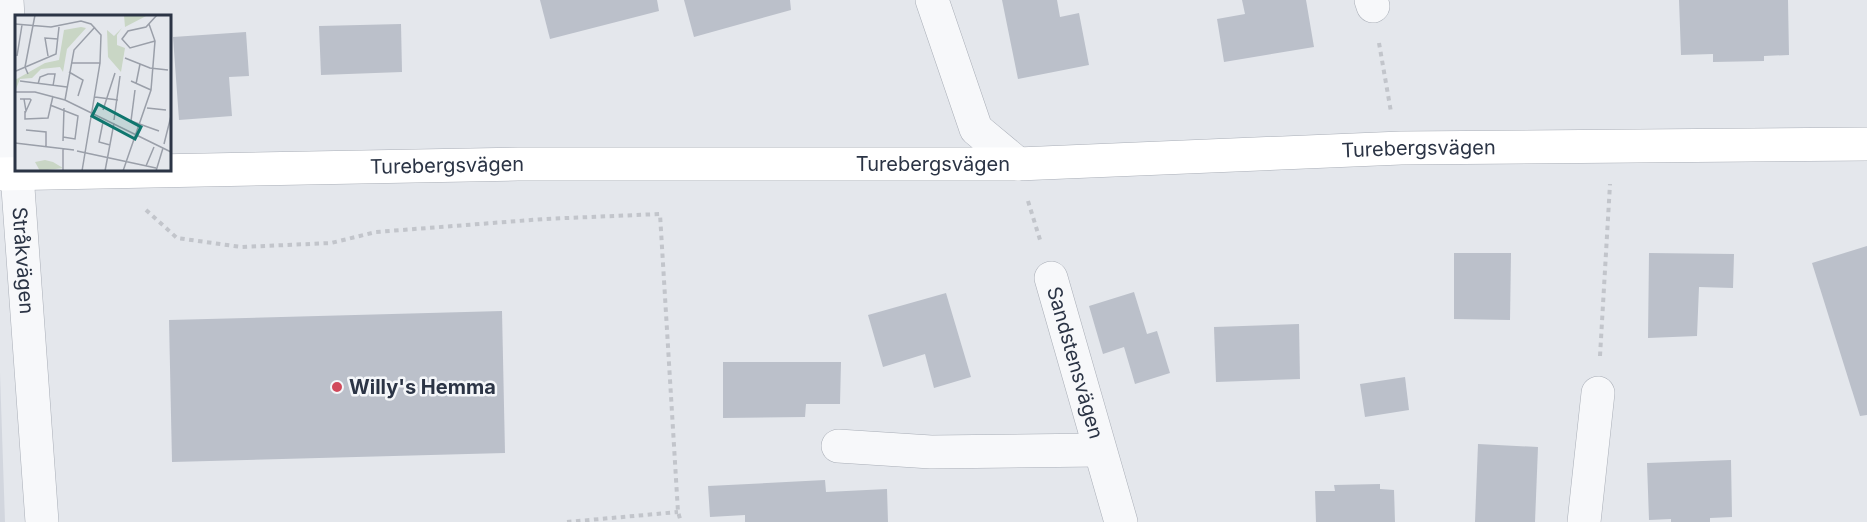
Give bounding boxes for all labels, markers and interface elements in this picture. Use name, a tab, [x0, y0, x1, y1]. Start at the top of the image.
inset map	[15, 15, 171, 171]
street label: Turebergsvägen	[1341, 135, 1496, 162]
street label: Turebergsvägen	[370, 152, 524, 179]
street label: Turebergsvägen	[856, 152, 1010, 176]
street label: Stråkvägen	[7, 206, 39, 315]
street label: Sandstensvägen	[1042, 284, 1108, 441]
place label: Willy's Hemma	[349, 375, 496, 399]
marker: Willy's Hemma	[330, 380, 344, 394]

